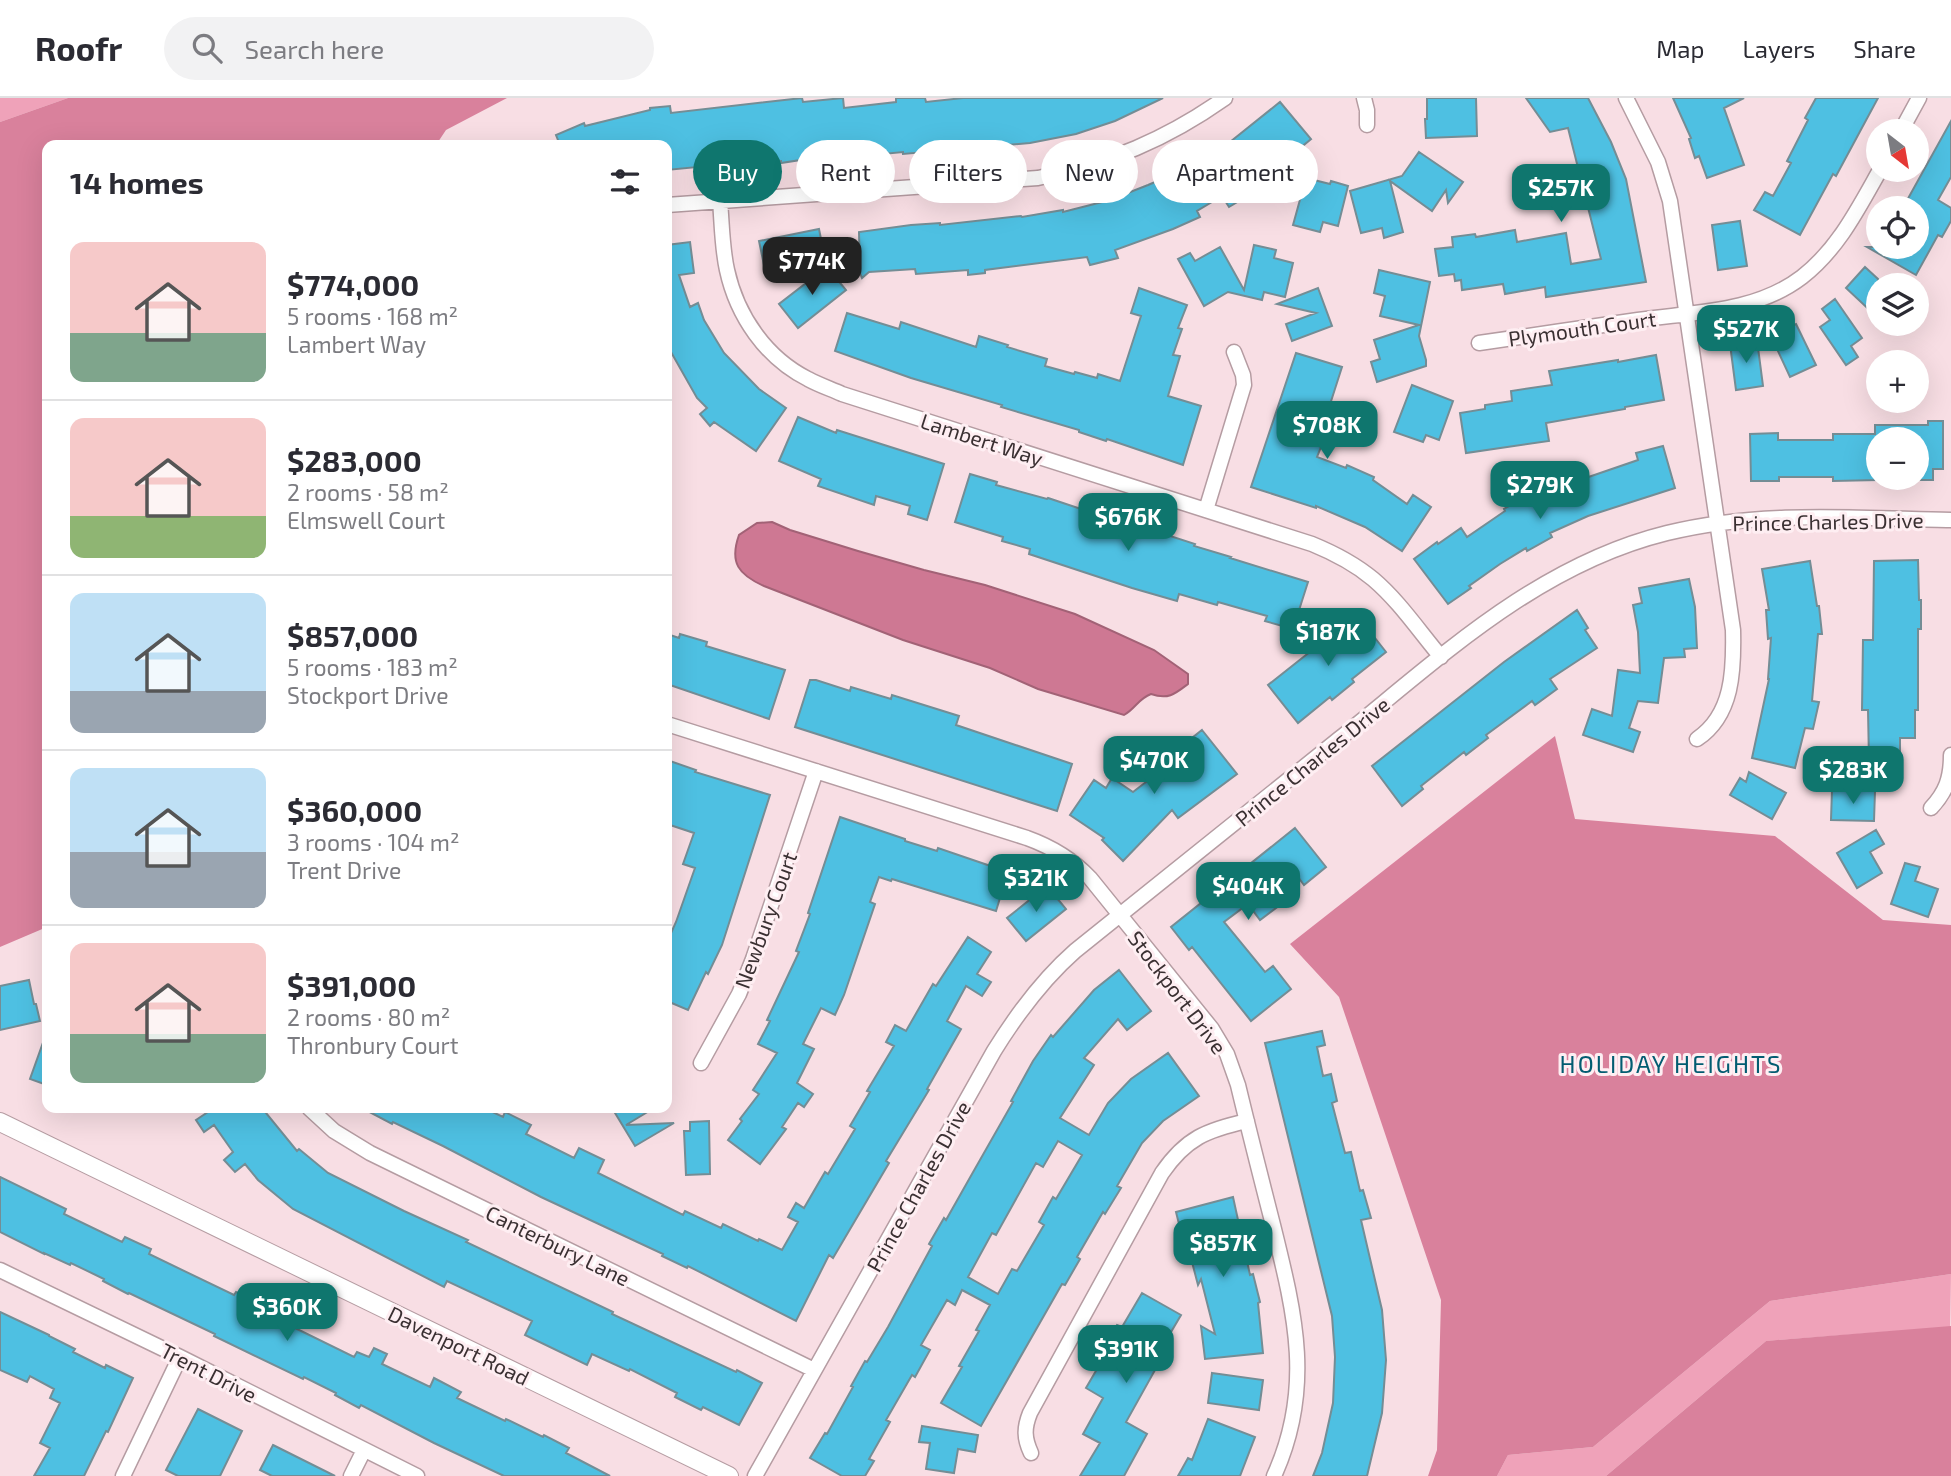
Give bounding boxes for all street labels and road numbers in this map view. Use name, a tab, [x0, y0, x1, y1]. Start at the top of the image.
street label: Plymouth Court	[1507, 305, 1657, 351]
street label: Lambert Way	[918, 407, 1046, 471]
street label: Prince Charles Drive	[1732, 507, 1924, 535]
street label: Prince Charles Drive	[1230, 691, 1394, 831]
street label: Newbury Court	[729, 848, 801, 992]
street label: Stockport Drive	[1124, 926, 1232, 1058]
street label: Prince Charles Drive	[861, 1096, 975, 1276]
street label: Canterbury Lane	[482, 1199, 634, 1291]
street label: Davenport Road	[385, 1300, 533, 1390]
street label: Trent Drive	[157, 1337, 261, 1407]

